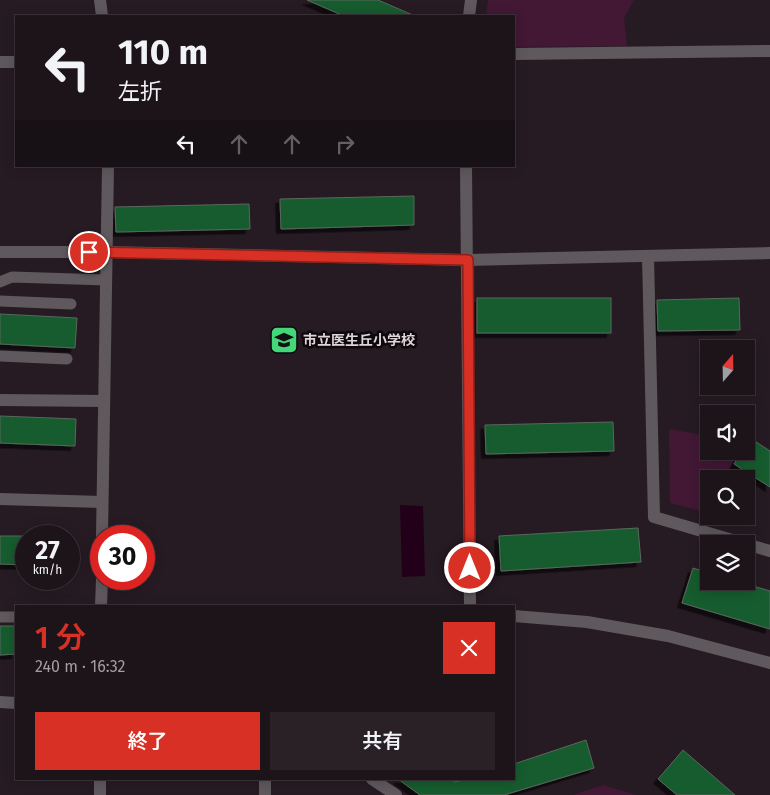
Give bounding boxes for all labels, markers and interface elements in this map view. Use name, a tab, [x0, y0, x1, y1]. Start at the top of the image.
text: 110 m	[118, 31, 208, 73]
icon: left	[35, 35, 100, 100]
text: 左折	[118, 78, 162, 105]
icon: left	[172, 130, 200, 158]
icon: ahead	[225, 130, 253, 158]
icon: ahead	[278, 130, 306, 158]
icon: right	[331, 130, 359, 158]
pin	[68, 231, 110, 273]
icon: arrive	[75, 238, 103, 266]
school or university icon: 市立医生丘小学校	[269, 325, 299, 355]
place label: 市立医生丘小学校	[303, 332, 415, 349]
north arrow	[700, 340, 755, 395]
map controls	[700, 340, 755, 590]
button: sound	[700, 405, 755, 460]
button: search	[700, 470, 755, 525]
speed limit sign: 30	[90, 525, 155, 590]
button: layers	[700, 535, 755, 590]
text: 27	[35, 536, 60, 566]
position arrow	[443, 541, 495, 593]
text: km/h	[33, 563, 62, 577]
text: 1 分	[35, 620, 86, 656]
button: close	[443, 622, 495, 674]
text: 240 m · 16:32	[35, 657, 125, 676]
button: 終了	[35, 712, 260, 770]
button: 共有	[270, 712, 495, 770]

